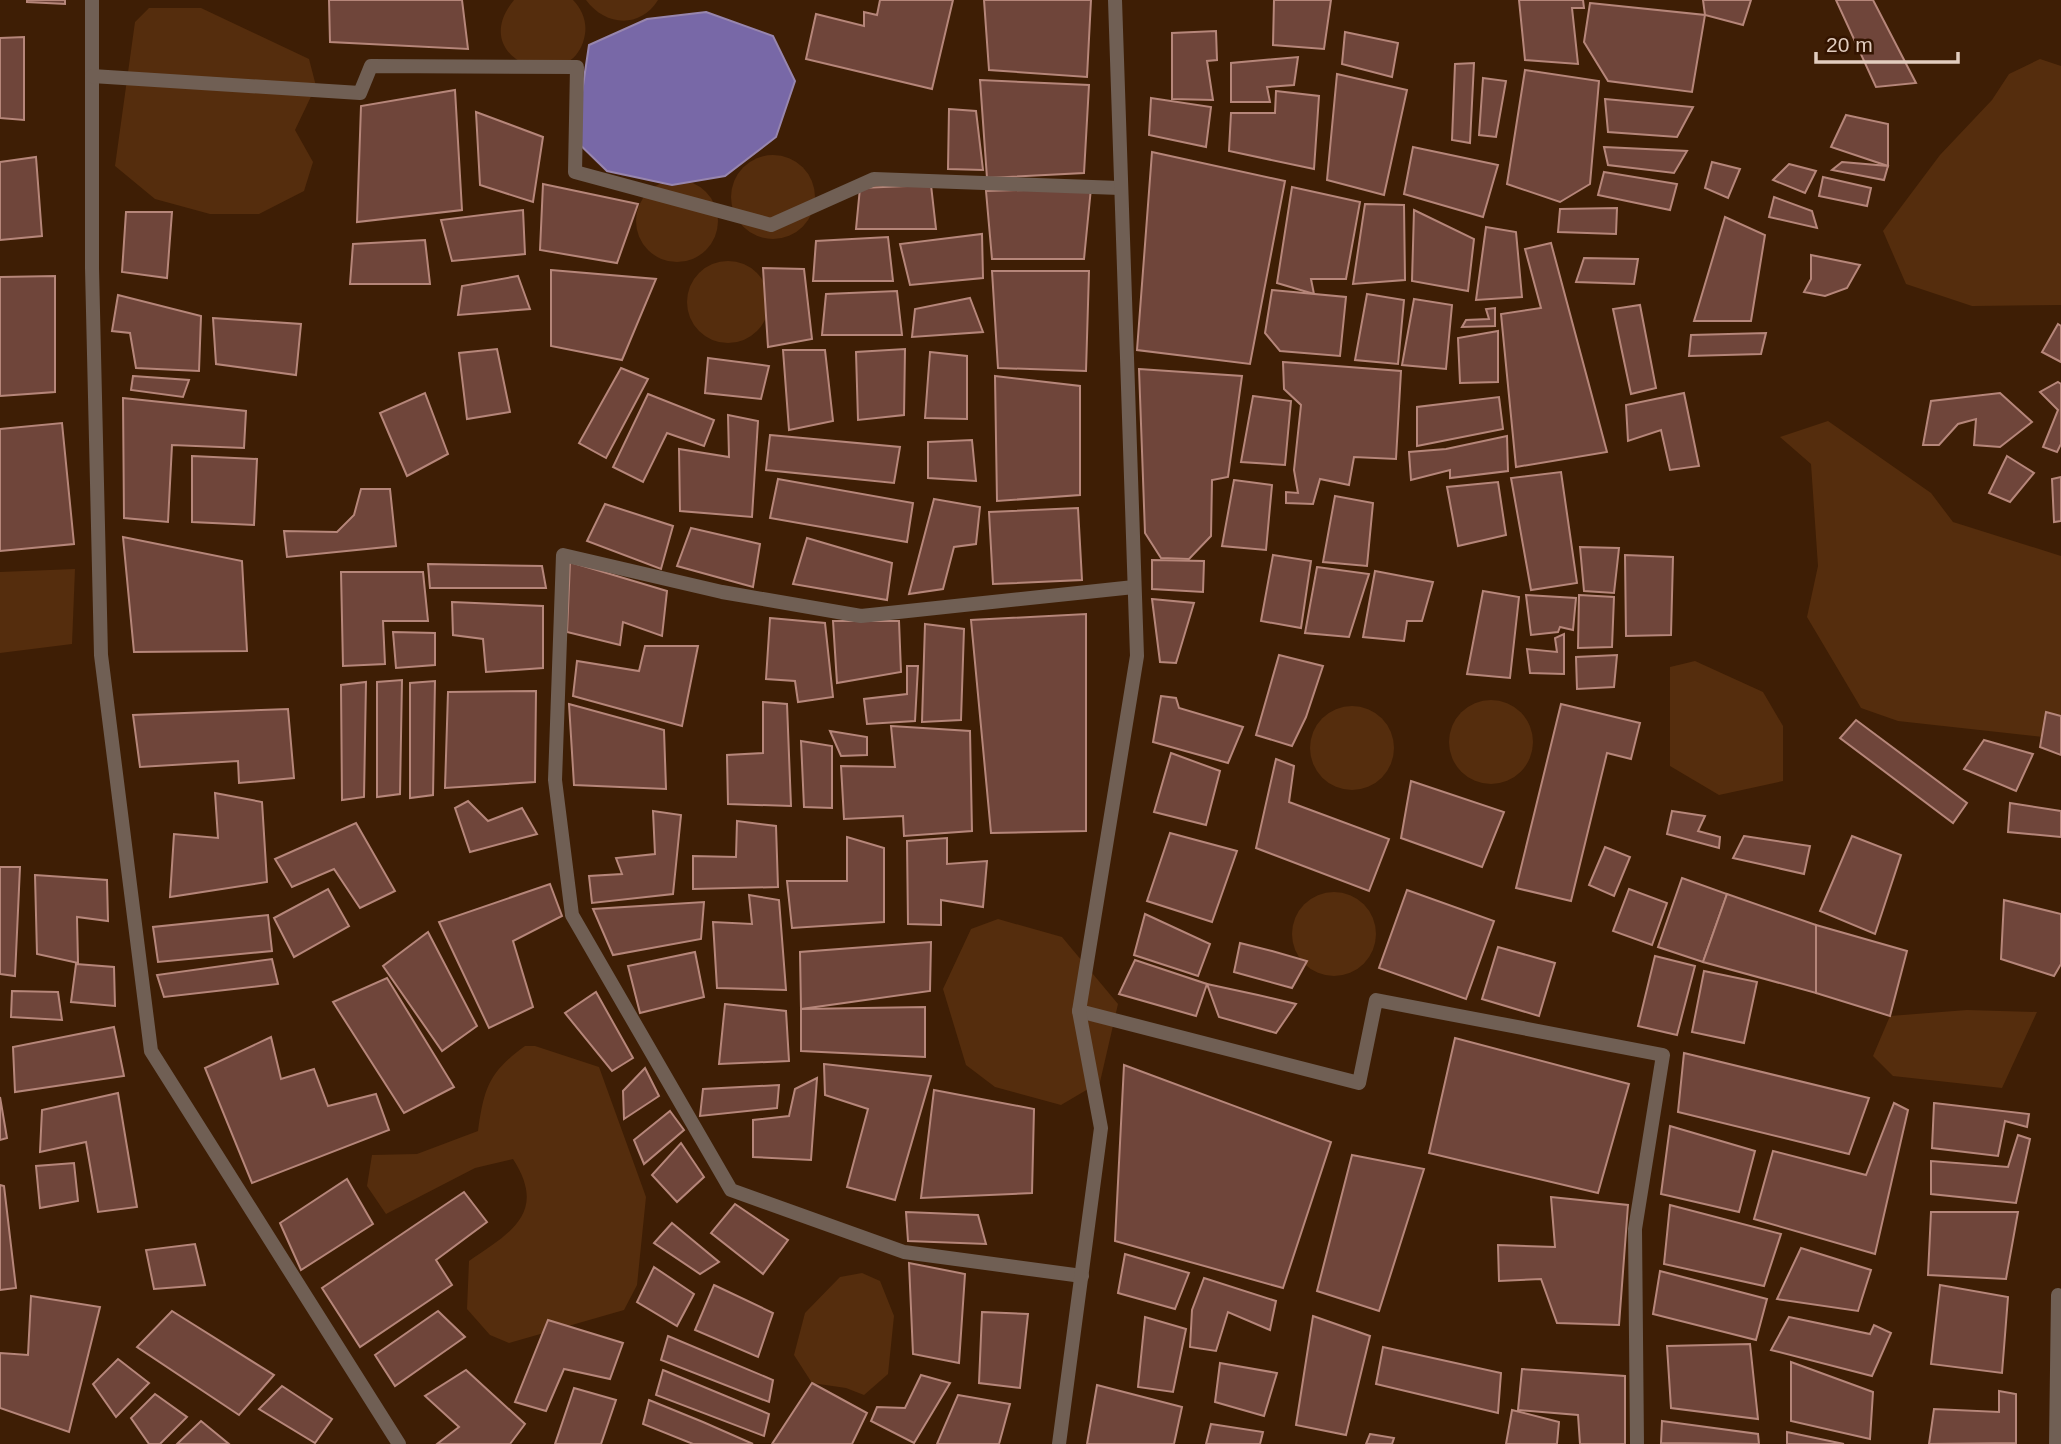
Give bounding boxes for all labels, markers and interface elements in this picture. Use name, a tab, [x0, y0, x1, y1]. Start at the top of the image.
scale bar	[1816, 21, 1958, 65]
text: 20 m	[1826, 33, 1873, 56]

